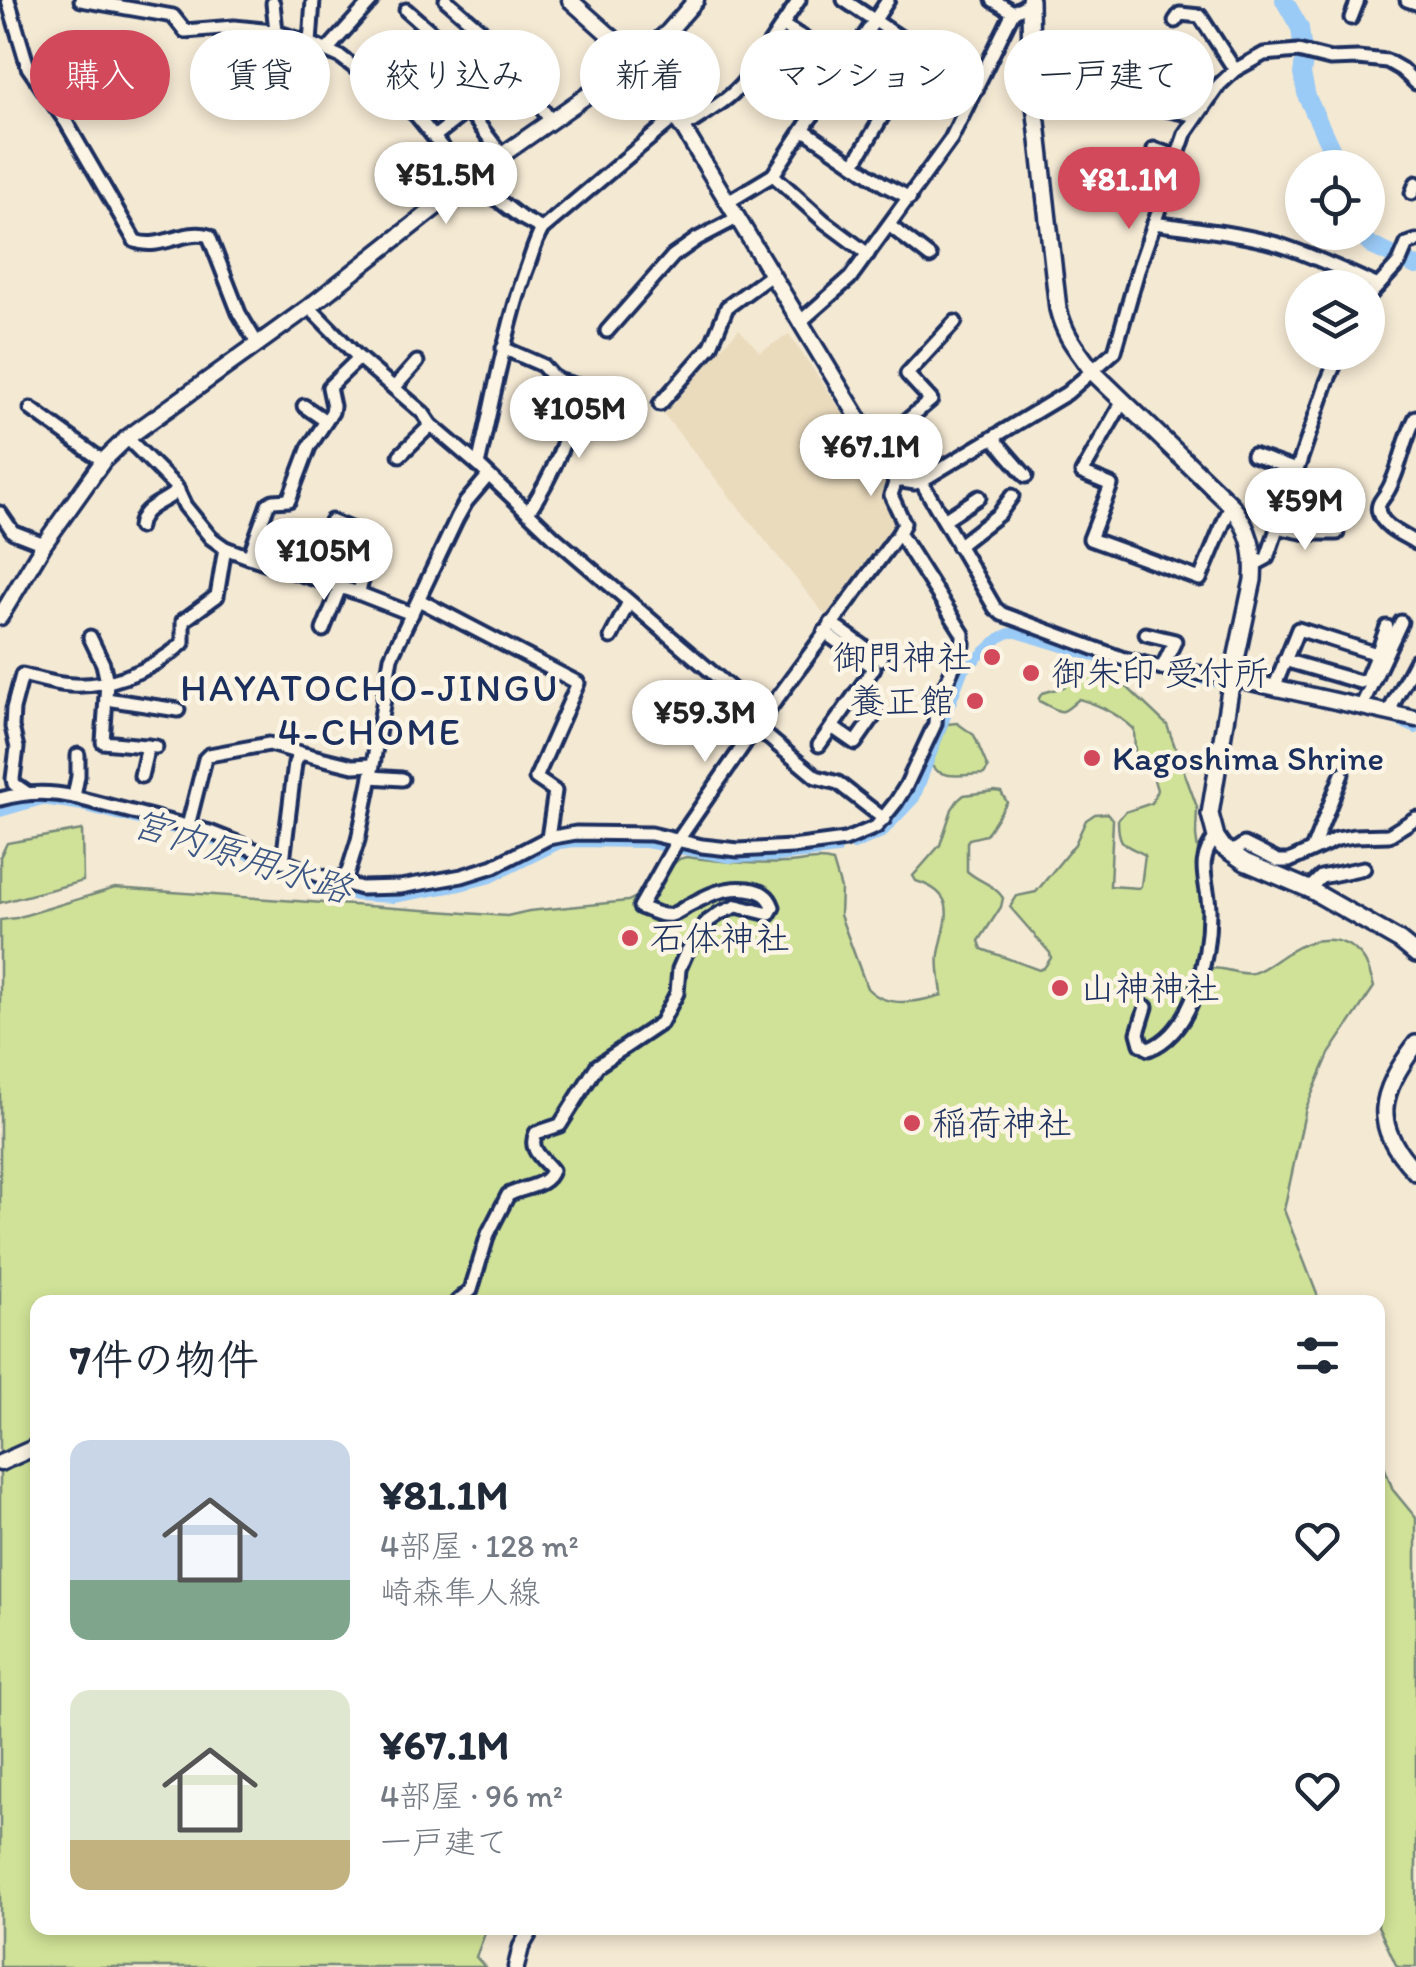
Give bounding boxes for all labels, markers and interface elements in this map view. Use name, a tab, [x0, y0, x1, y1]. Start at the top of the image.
chip: 購入	[30, 30, 170, 120]
chip: 賃貸	[190, 30, 330, 120]
chip: 絞り込み	[350, 30, 560, 120]
chip: 新着	[580, 30, 720, 120]
chip: マンション	[740, 30, 984, 120]
chip: 一戸建て	[1004, 30, 1214, 120]
pin: ¥51.5M	[365, 142, 527, 227]
pin: ¥81.1M	[1048, 147, 1210, 232]
map controls	[1285, 150, 1385, 370]
button: locate	[1285, 150, 1385, 250]
text: ¥51.5M	[396, 155, 496, 193]
text: ¥81.1M	[1080, 160, 1178, 198]
button: layers	[1285, 270, 1385, 370]
pin: ¥105M	[509, 376, 649, 461]
text: ¥105M	[532, 389, 626, 427]
pin: ¥67.1M	[790, 414, 952, 499]
text: ¥67.1M	[822, 427, 920, 465]
pin: ¥59M	[1246, 468, 1364, 553]
text: ¥59M	[1267, 481, 1343, 519]
pin: ¥105M	[254, 518, 394, 603]
text: ¥105M	[277, 531, 371, 569]
place label: 御門神社	[832, 636, 972, 678]
marker: 御門神社	[981, 646, 1003, 668]
place label: 御朱印 受付所	[1051, 652, 1269, 694]
marker: 御朱印 受付所	[1020, 662, 1042, 684]
district label: HAYATOCHO-JINGU 4-CHOME	[180, 665, 560, 755]
pin: ¥59.3M	[624, 680, 786, 765]
place label: 養正館	[850, 680, 955, 722]
marker: 養正館	[964, 690, 986, 712]
text: ¥59.3M	[654, 693, 756, 731]
place label: Kagoshima Shrine	[1112, 737, 1384, 779]
marker: Kagoshima Shrine	[1081, 747, 1103, 769]
water label: 宮内原用水路	[126, 799, 359, 914]
place label: 石体神社	[650, 917, 790, 959]
marker: 石体神社	[619, 927, 641, 949]
place label: 山神神社	[1080, 967, 1220, 1009]
marker: 山神神社	[1049, 977, 1071, 999]
place label: 稲荷神社	[932, 1102, 1072, 1144]
marker: 稲荷神社	[901, 1112, 923, 1134]
icon: filters	[1290, 1328, 1345, 1383]
text: 7件の物件	[70, 1334, 259, 1385]
text: ¥81.1M	[380, 1469, 509, 1520]
icon: home	[150, 1480, 270, 1600]
icon: heart	[1290, 1513, 1345, 1568]
text: 4部屋 · 128 m²	[380, 1527, 579, 1565]
text: 崎森隼人線	[380, 1573, 540, 1611]
text: ¥67.1M	[380, 1719, 509, 1770]
icon: home	[150, 1730, 270, 1850]
icon: heart	[1290, 1763, 1345, 1818]
text: 4部屋 · 96 m²	[380, 1777, 563, 1815]
text: 一戸建て	[380, 1823, 508, 1861]

